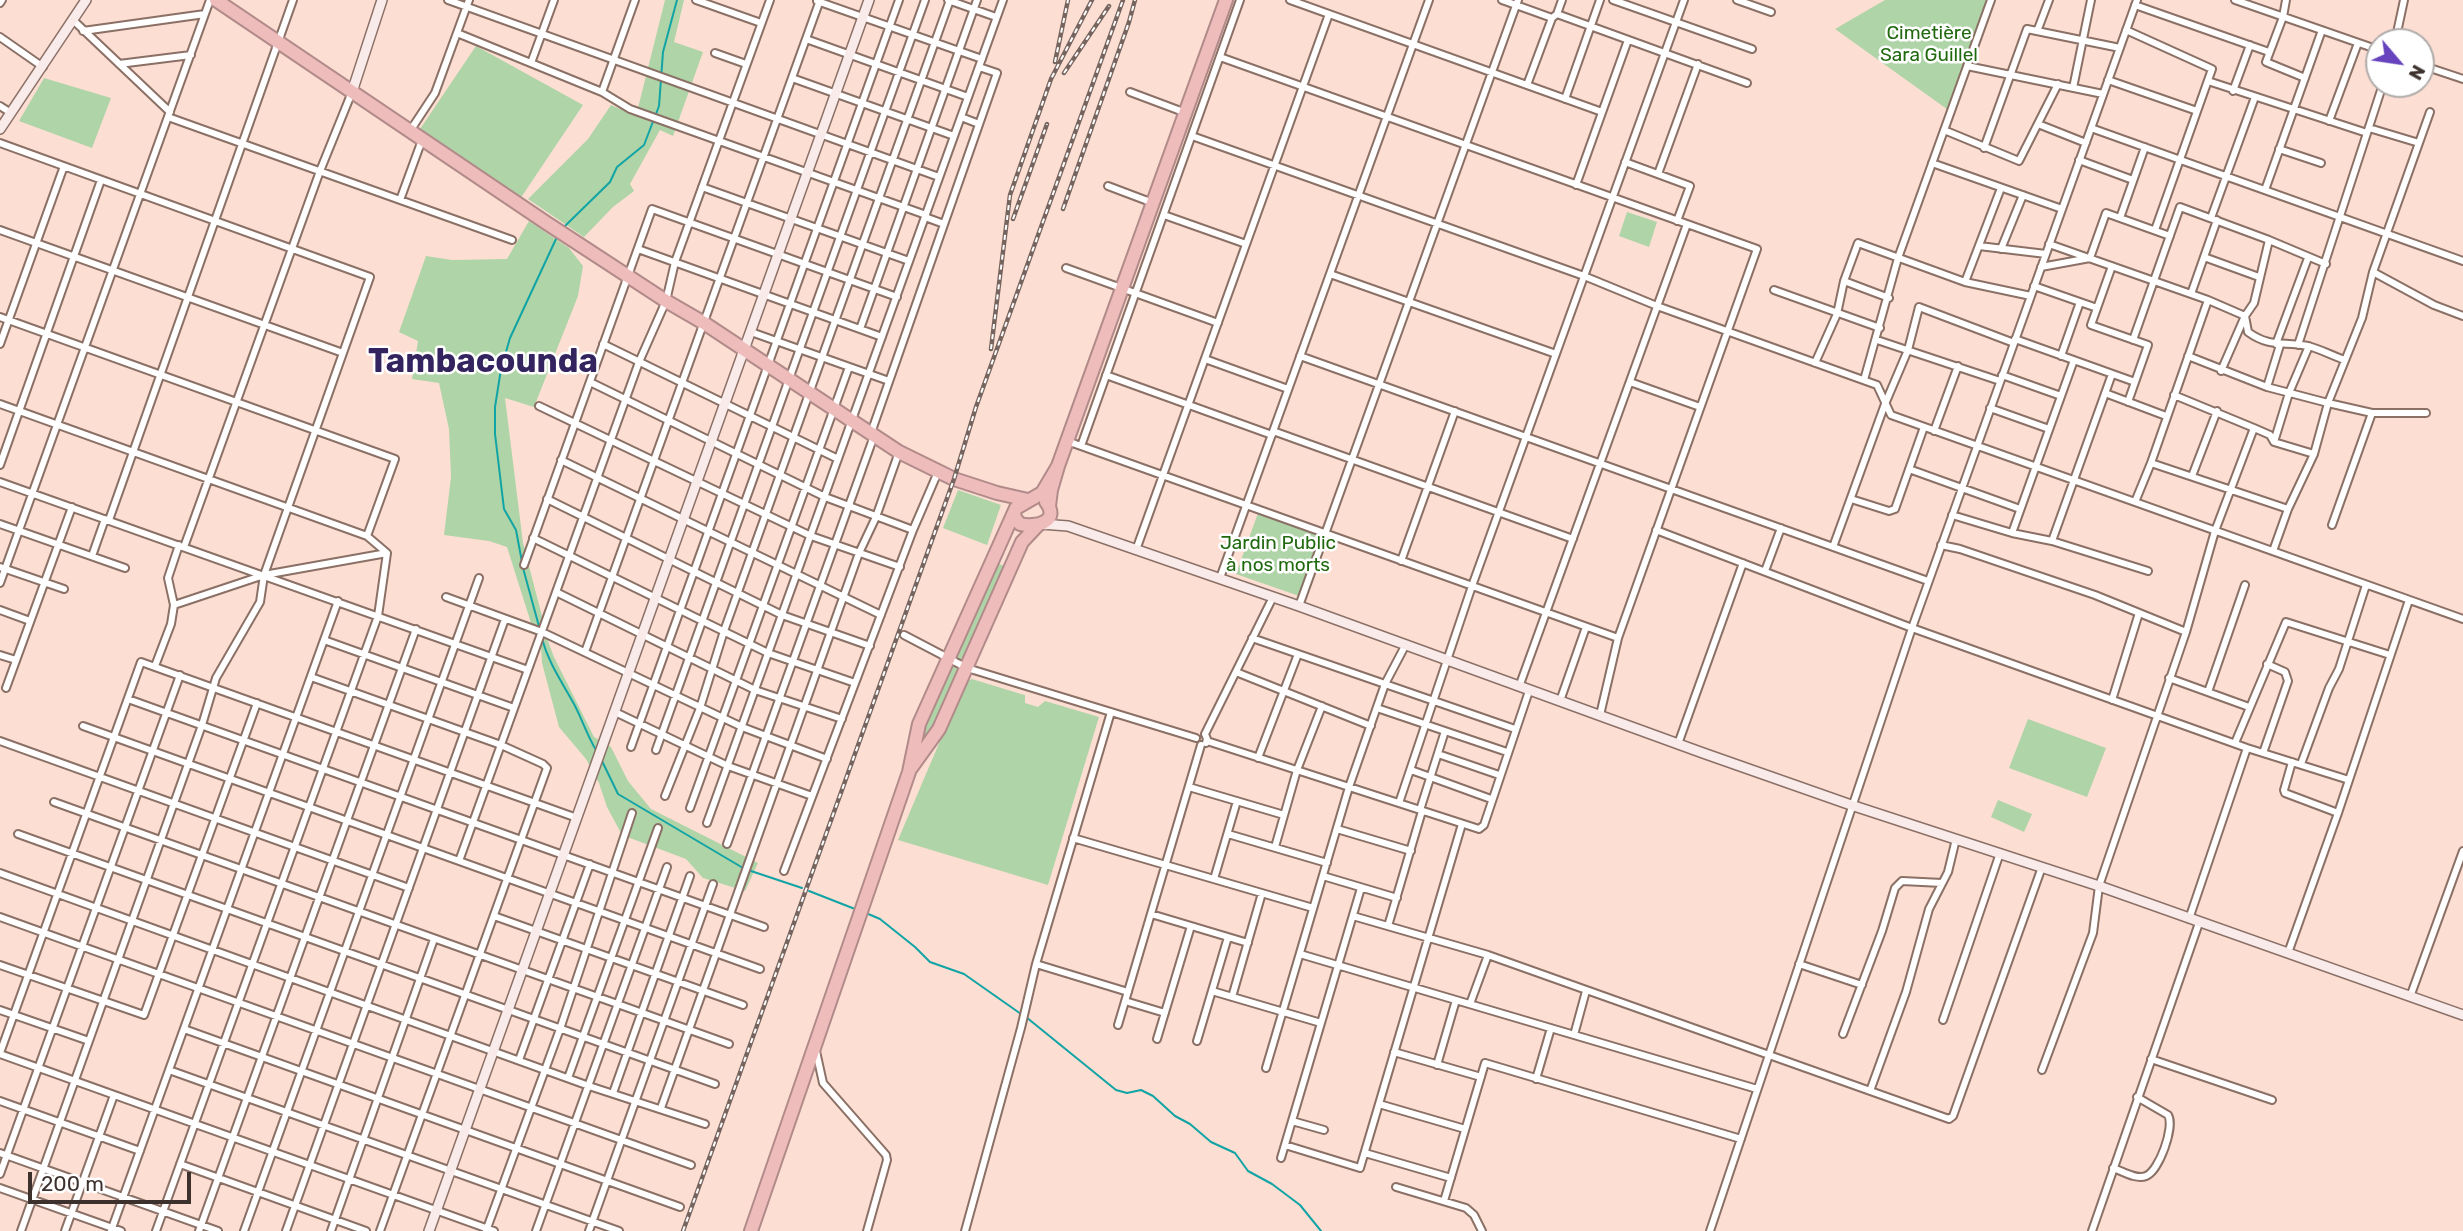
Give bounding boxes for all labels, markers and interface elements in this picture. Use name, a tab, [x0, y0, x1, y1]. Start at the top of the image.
park label: Cimetière Sara Guillel	[1880, 23, 1978, 67]
north arrow	[2365, 28, 2435, 98]
text: N	[2404, 61, 2430, 84]
district label: Tambacounda	[368, 342, 598, 382]
park label: Jardin Public à nos morts	[1220, 533, 1336, 577]
scale bar	[32, 1158, 194, 1202]
text: 200 m	[41, 1171, 104, 1196]

